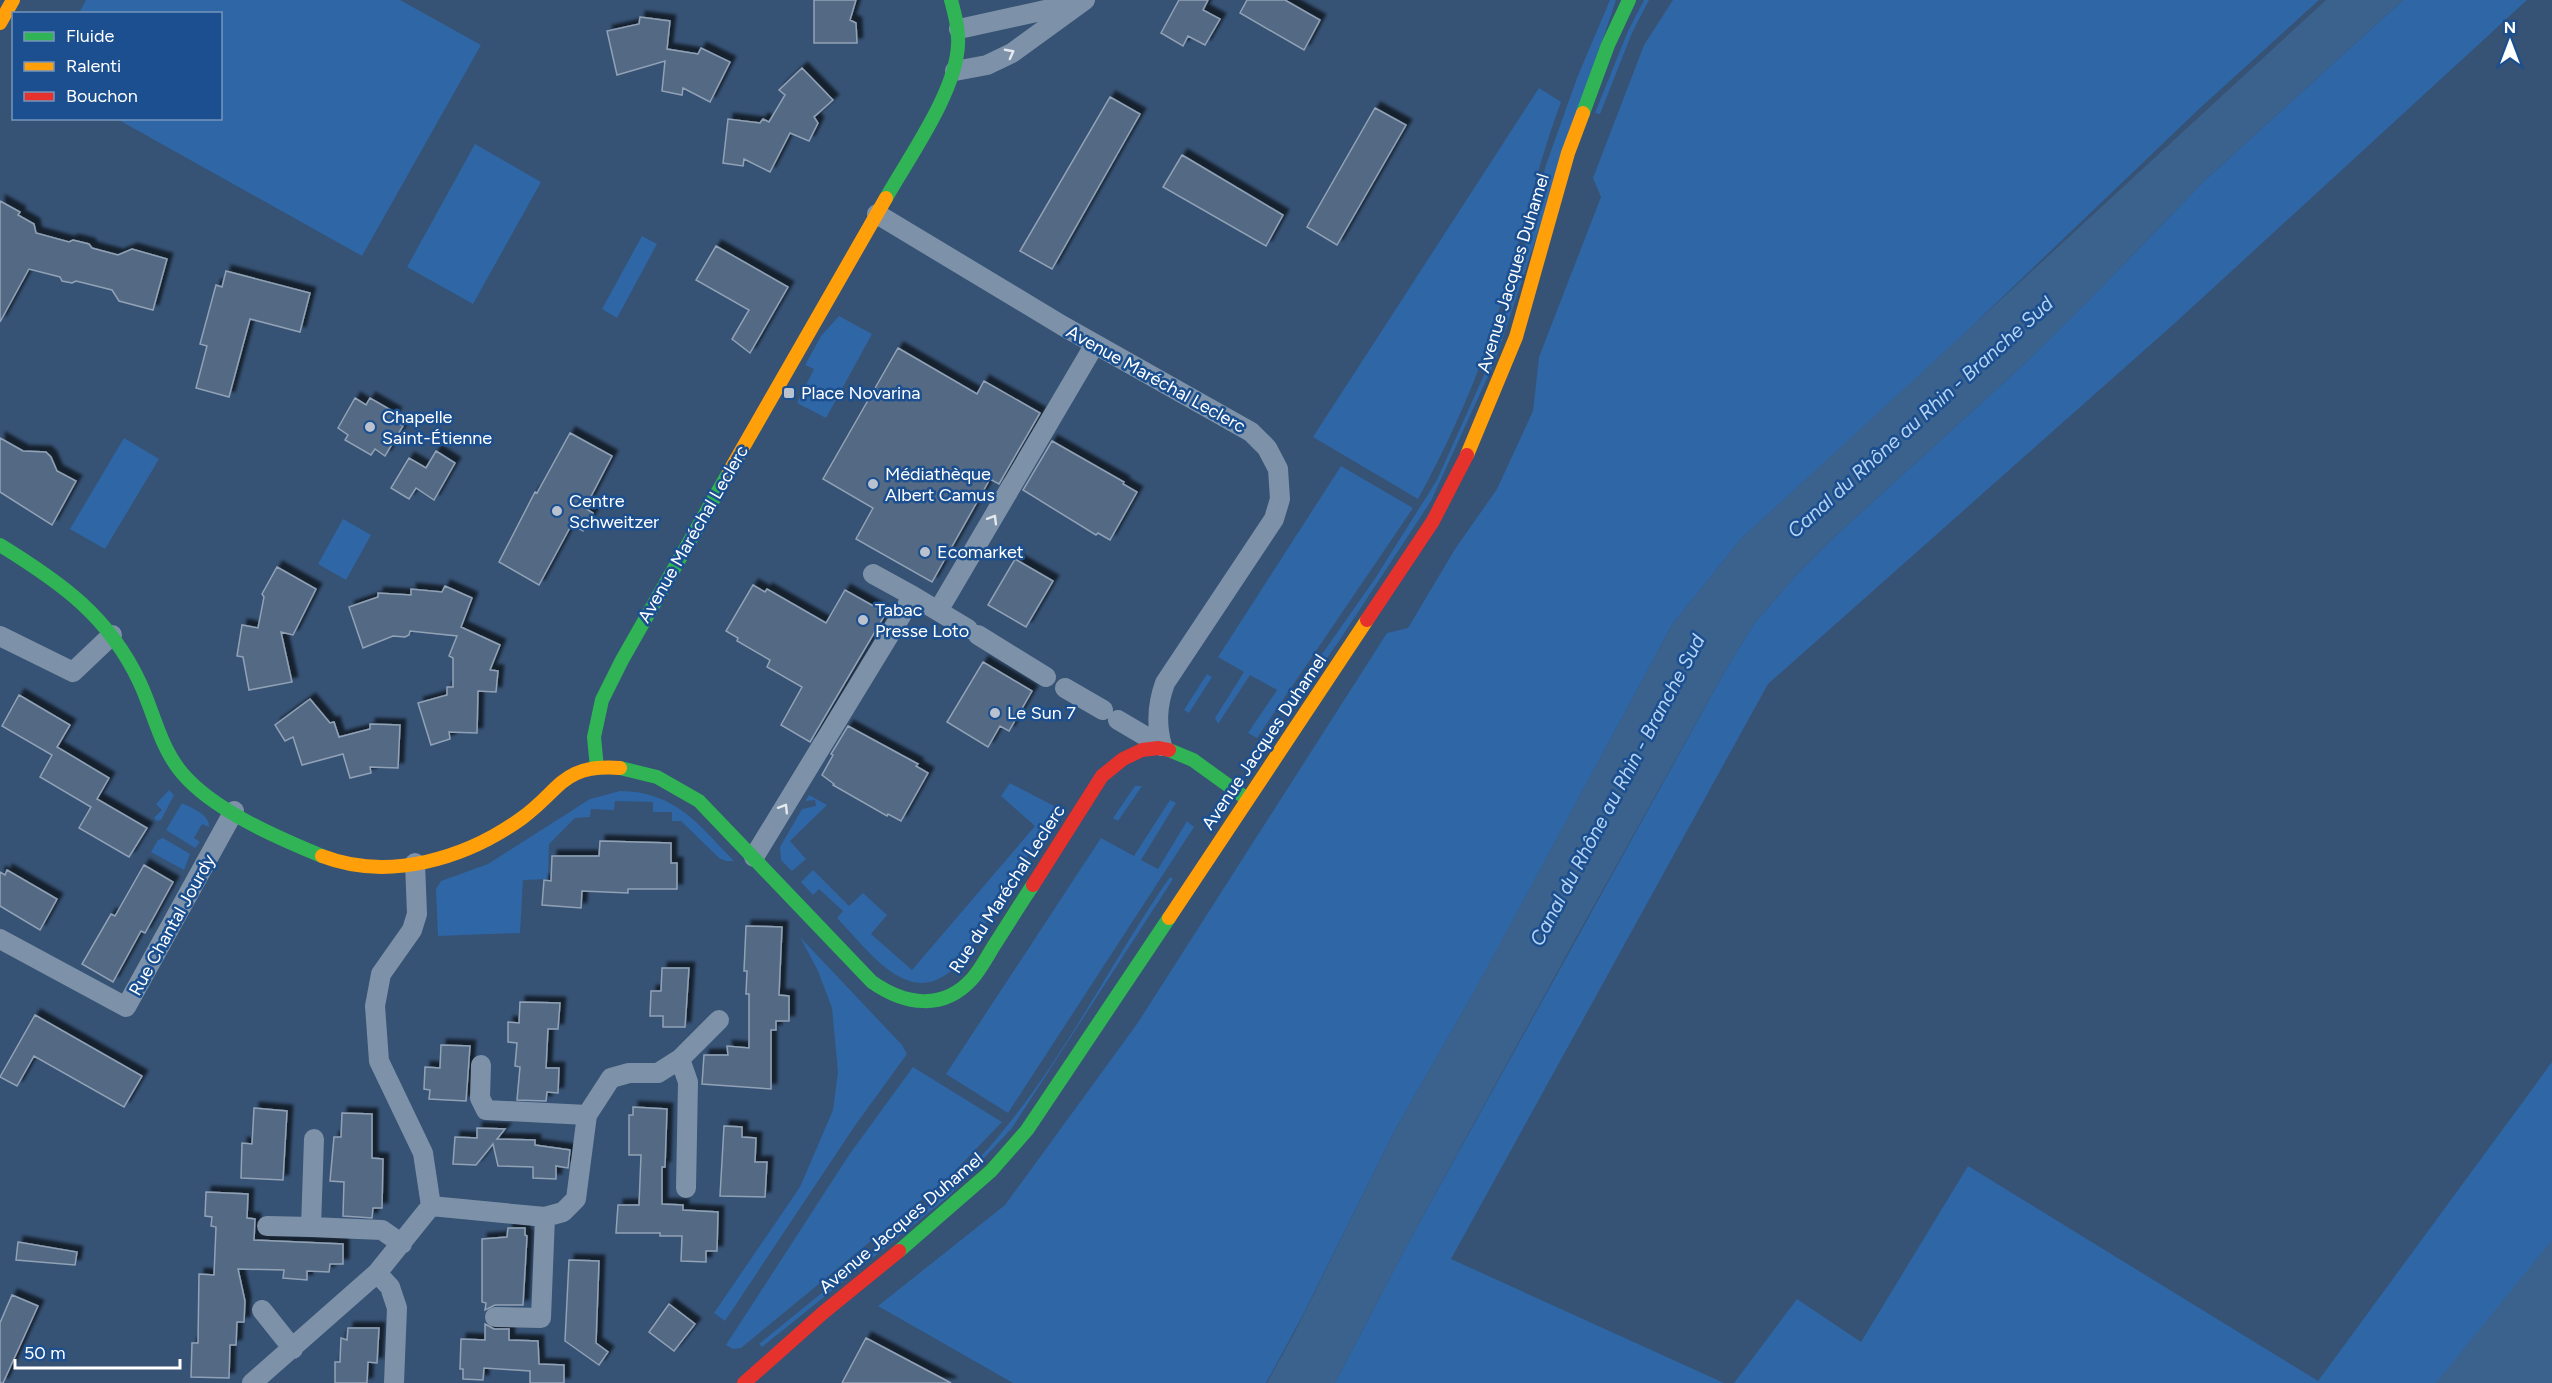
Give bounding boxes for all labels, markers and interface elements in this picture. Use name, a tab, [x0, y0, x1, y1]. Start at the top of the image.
legend	[12, 12, 222, 120]
north arrow	[2480, 12, 2540, 72]
text: N	[2504, 18, 2516, 37]
text: Fluide	[66, 25, 115, 47]
one-way arrow	[1004, 49, 1015, 60]
text: Ralenti	[66, 55, 121, 77]
text: Bouchon	[66, 85, 138, 107]
street label: Avenue Jacques Duhamel	[1472, 171, 1554, 375]
water label: Canal du Rhône au Rhin - Branche Sud	[1782, 291, 2058, 543]
street label: Avenue Maréchal Leclerc	[1063, 321, 1250, 438]
place label: Place Novarina	[801, 382, 921, 404]
marker: Place Novarina	[782, 386, 796, 400]
place label: Chapelle Saint-Étienne	[382, 406, 492, 449]
marker: Chapelle Saint-Étienne	[363, 420, 377, 434]
street label: Avenue Maréchal Leclerc	[633, 441, 753, 627]
place label: Médiathèque Albert Camus	[885, 463, 995, 506]
marker: Médiathèque Albert Camus	[866, 477, 880, 491]
place label: Centre Schweitzer	[569, 490, 659, 533]
marker: Centre Schweitzer	[550, 504, 564, 518]
one-way arrow	[986, 515, 997, 525]
place label: Ecomarket	[937, 541, 1024, 563]
marker: Ecomarket	[918, 545, 932, 559]
place label: Tabac Presse Loto	[875, 599, 969, 642]
marker: Tabac Presse Loto	[856, 613, 870, 627]
water label: Canal du Rhône au Rhin - Branche Sud	[1524, 630, 1710, 950]
street label: Avenue Jacques Duhamel	[1197, 650, 1331, 834]
place label: Le Sun 7	[1007, 702, 1076, 724]
marker: Le Sun 7	[988, 706, 1002, 720]
street label: Rue du Maréchal Leclerc	[944, 800, 1070, 978]
one-way arrow	[777, 804, 789, 814]
street label: Rue Chantal Jourdy	[124, 850, 220, 999]
street label: Avenue Jacques Duhamel	[815, 1148, 987, 1298]
scale bar	[15, 1332, 180, 1370]
text: 50 m	[24, 1342, 66, 1364]

